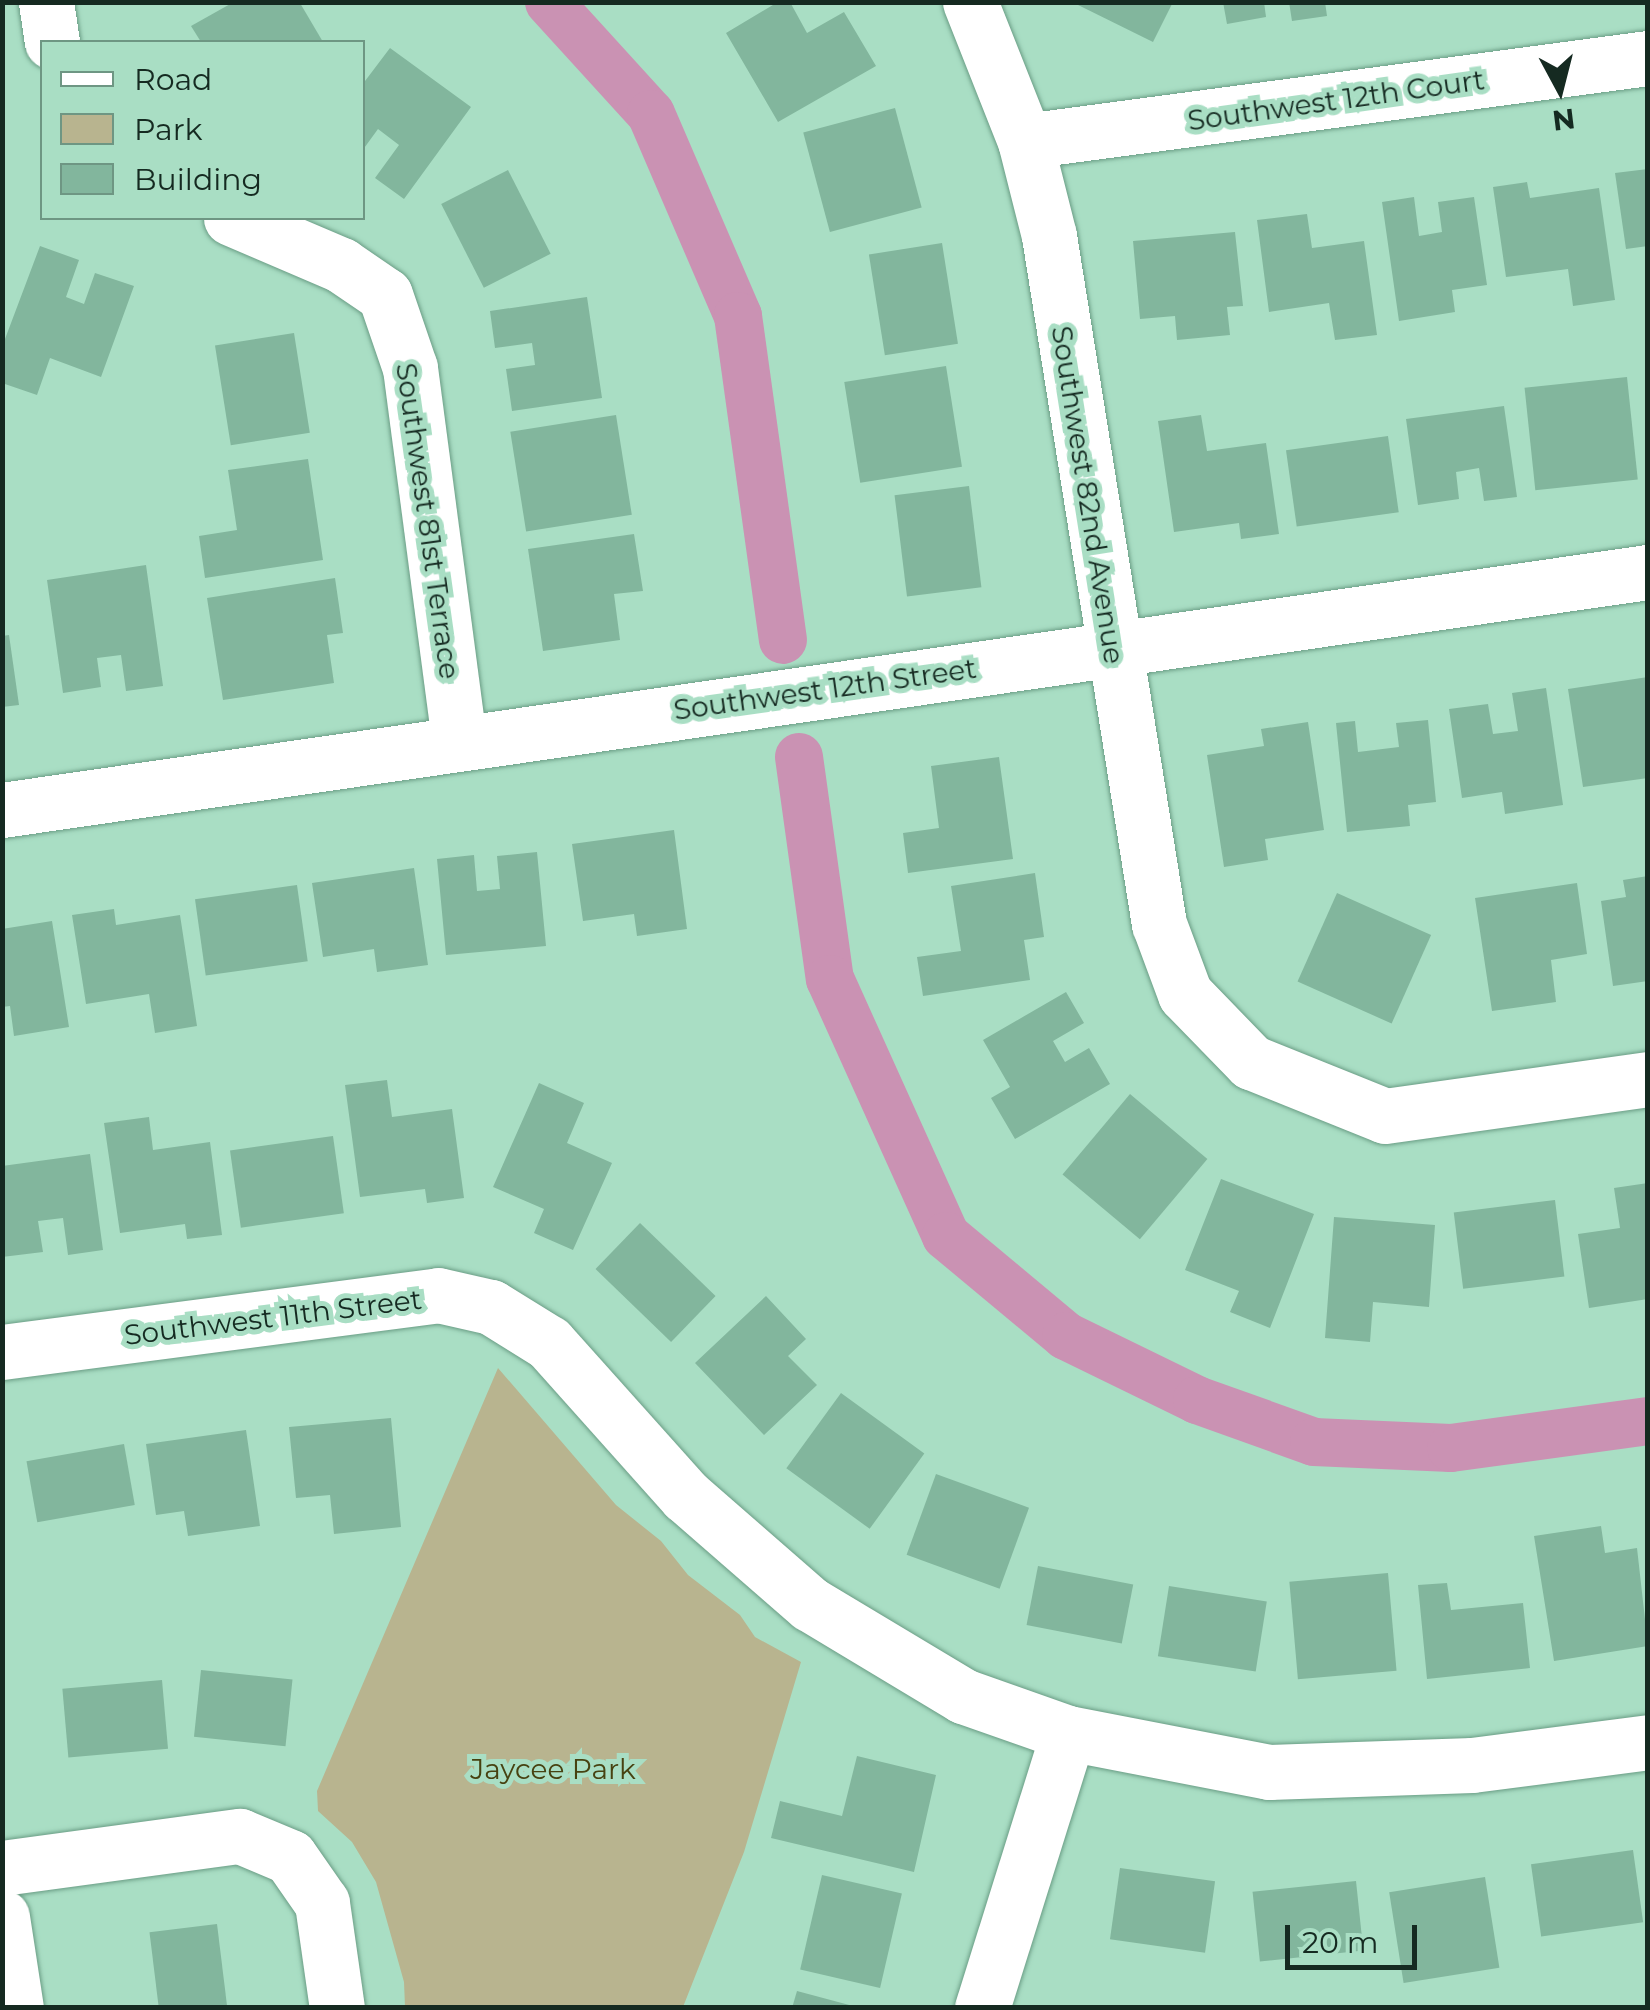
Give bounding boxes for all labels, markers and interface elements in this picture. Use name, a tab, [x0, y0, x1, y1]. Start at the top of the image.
legend	[40, 40, 365, 220]
north arrow	[1510, 40, 1610, 140]
text: Road	[134, 61, 212, 98]
street label: Southwest 12th Court	[1185, 63, 1487, 137]
text: N	[1550, 102, 1577, 138]
text: Park	[134, 111, 203, 148]
text: Building	[134, 161, 262, 198]
street label: Southwest 82nd Avenue	[1045, 324, 1131, 666]
street label: Southwest 81st Terrace	[389, 361, 467, 681]
street label: Southwest 12th Street	[671, 651, 979, 727]
street label: Southwest 11th Street	[122, 1282, 424, 1352]
park label: Jaycee Park	[470, 1752, 636, 1786]
scale bar	[1290, 1905, 1422, 1967]
text: 20 m	[1302, 1924, 1379, 1961]

